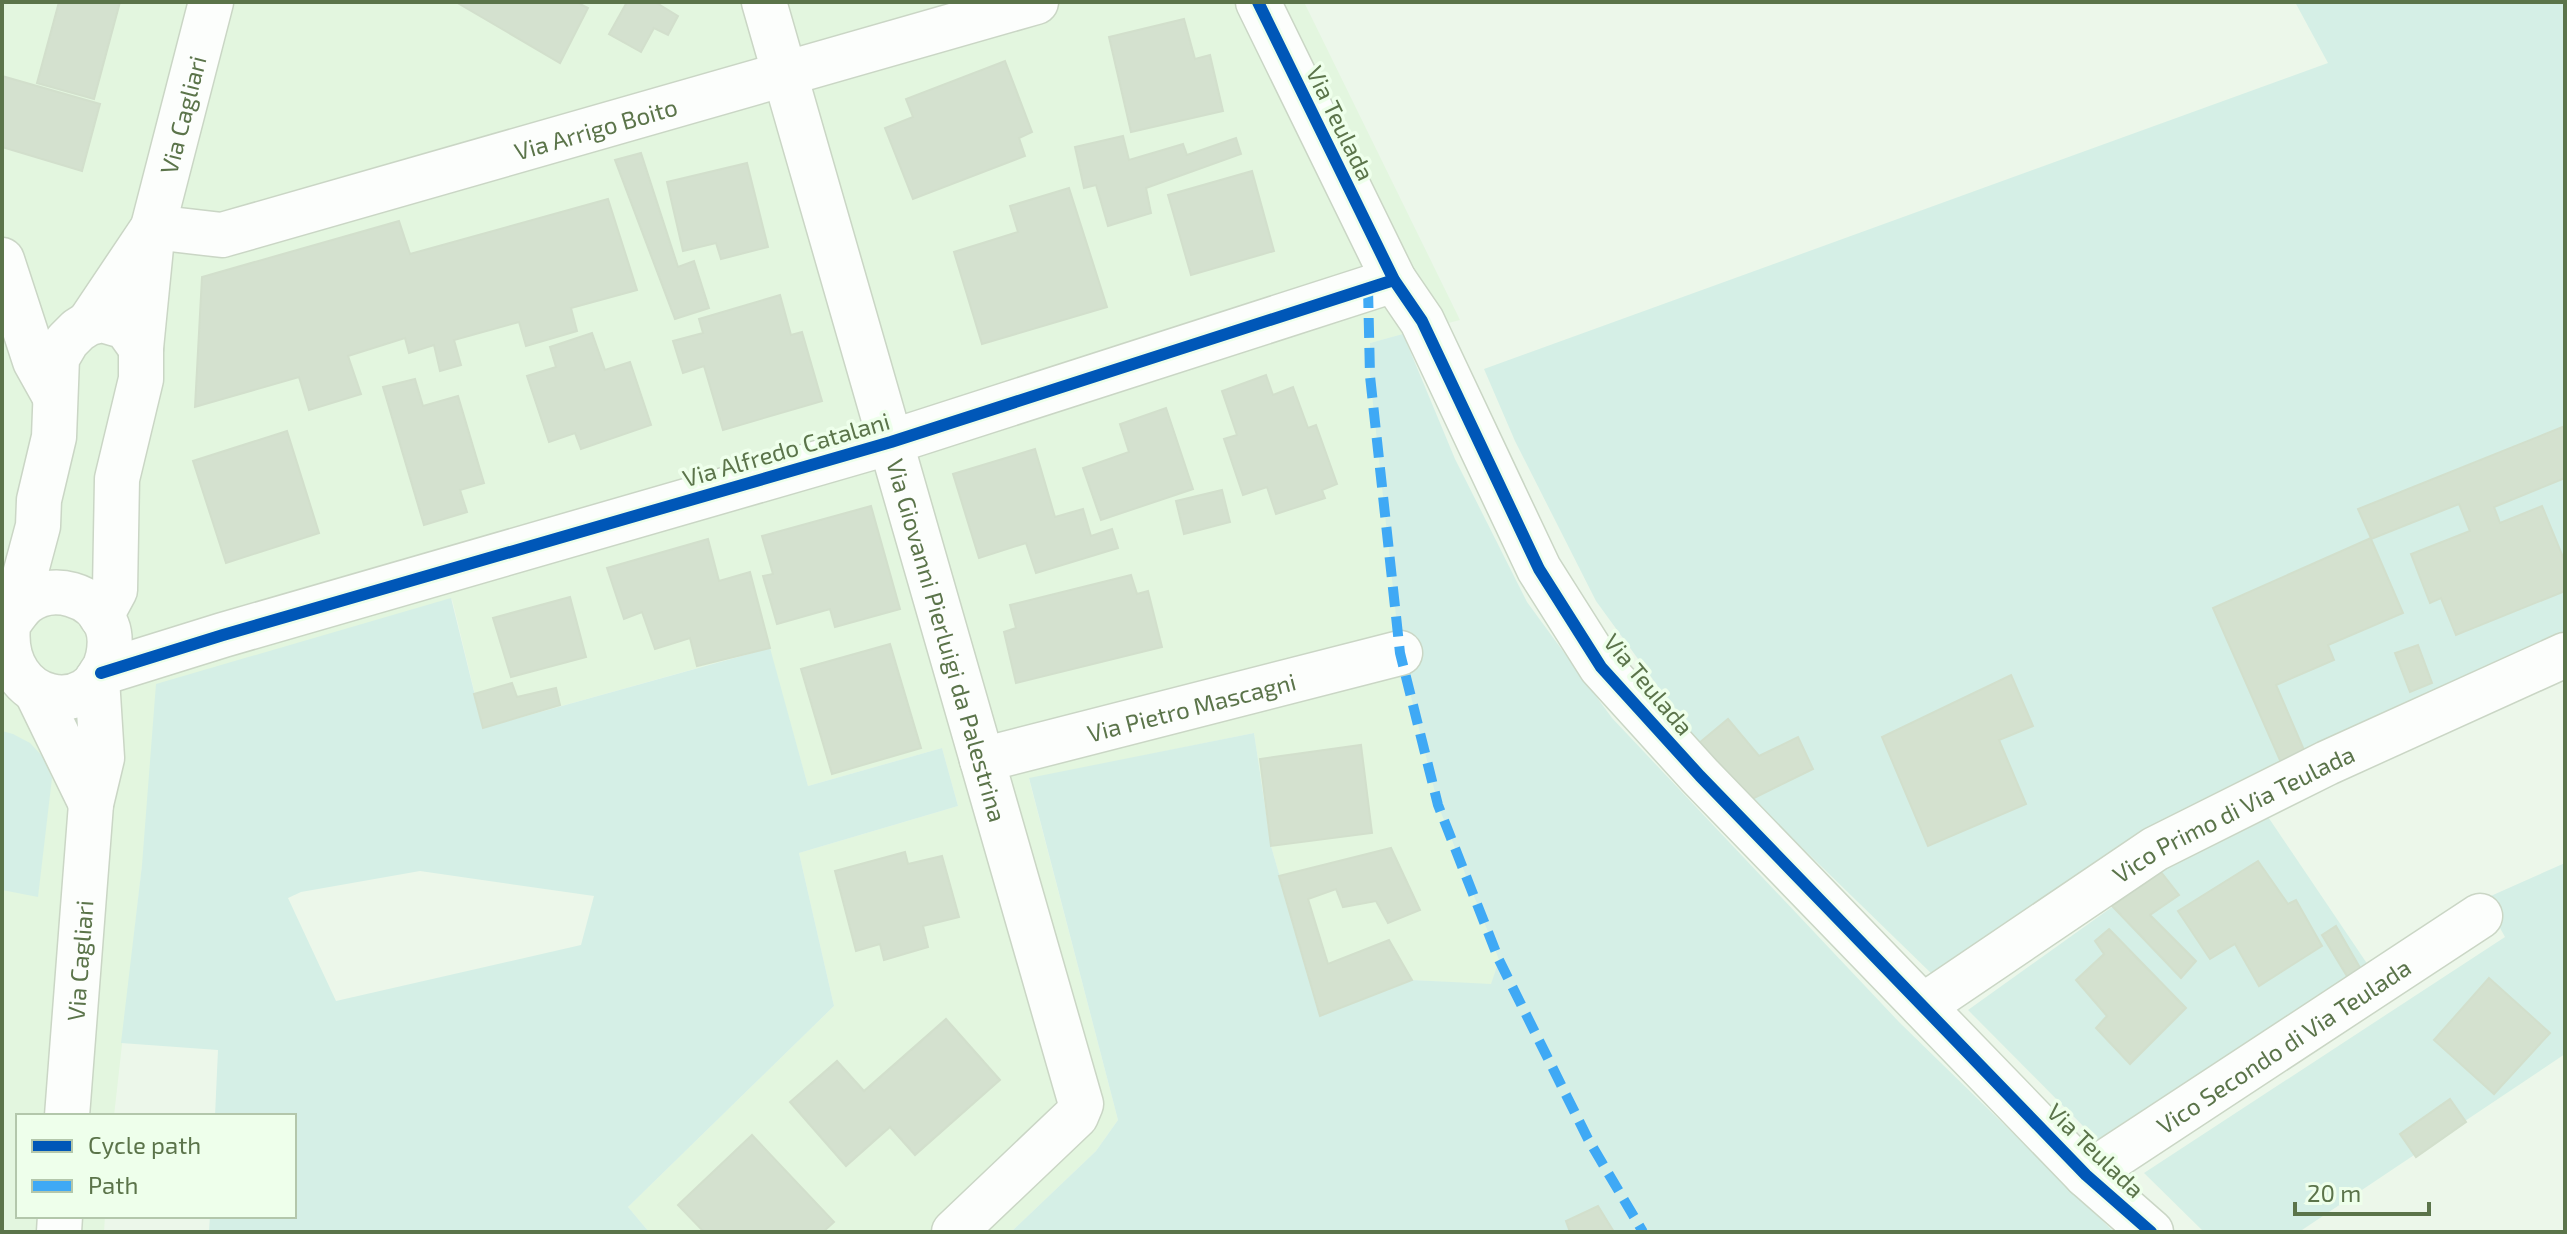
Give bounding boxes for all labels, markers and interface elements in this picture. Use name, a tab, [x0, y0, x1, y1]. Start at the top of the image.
street label: Via Cagliari	[153, 52, 211, 177]
street label: Via Teulada	[1301, 61, 1381, 185]
street label: Via Arrigo Boito	[511, 91, 680, 165]
street label: Via Alfredo Catalani	[679, 406, 893, 492]
street label: Via Giovanni Pierluigi da Palestrina	[882, 455, 1014, 825]
street label: Via Teulada	[1598, 627, 1700, 741]
street label: Via Pietro Mascagni	[1084, 666, 1299, 747]
street label: Vico Primo di Via Teulada	[2107, 738, 2359, 888]
street label: Via Cagliari	[60, 899, 98, 1022]
street label: Vico Secondo di Via Teulada	[2151, 952, 2416, 1139]
street label: Via Teulada	[2041, 1097, 2151, 1203]
legend	[16, 1114, 296, 1218]
text: Cycle path	[88, 1130, 201, 1159]
scale bar	[2295, 1166, 2429, 1216]
text: Path	[88, 1170, 138, 1199]
text: 20 m	[2307, 1178, 2361, 1207]

